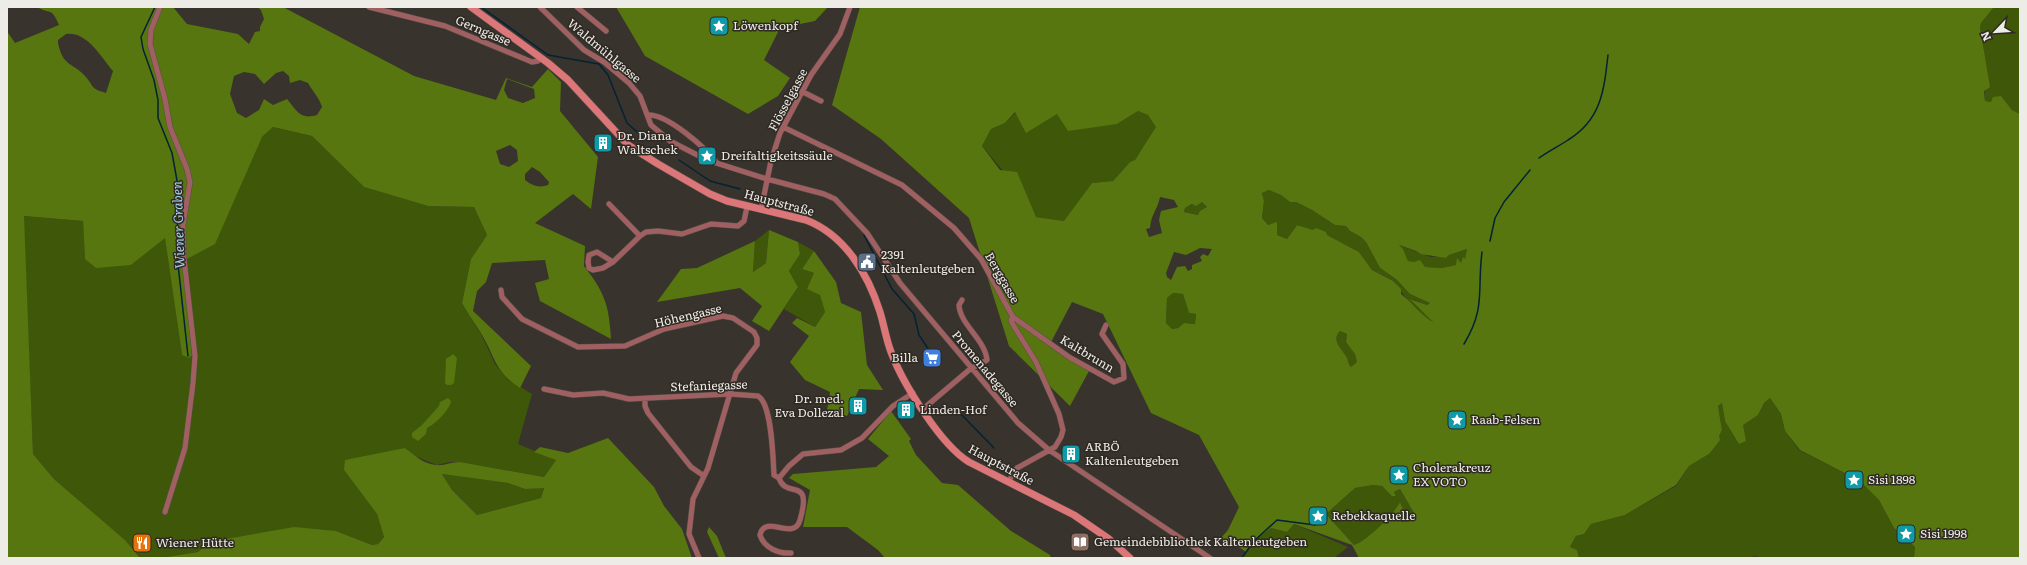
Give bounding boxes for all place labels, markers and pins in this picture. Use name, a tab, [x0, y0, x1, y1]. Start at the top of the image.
place icon: Löwenkopf	[708, 15, 730, 37]
place label: Löwenkopf	[733, 16, 799, 34]
place label: Dr. Diana Waltschek	[617, 126, 678, 158]
building icon: Dr. Diana Waltschek	[592, 132, 614, 154]
place icon: Dreifaltigkeitssäule	[696, 145, 718, 167]
place label: Dreifaltigkeitssäule	[721, 146, 833, 164]
place label: 2391 Kaltenleutgeben	[881, 245, 975, 277]
public building icon: 2391 Kaltenleutgeben	[856, 251, 878, 273]
supermarket icon: Billa	[921, 347, 943, 369]
place label: Billa	[892, 348, 919, 366]
place label: Dr. med. Eva Dollezal	[774, 389, 844, 421]
building icon: Dr. med. Eva Dollezal	[847, 395, 869, 417]
building icon: Linden-Hof	[895, 399, 917, 421]
place label: Linden-Hof	[920, 400, 988, 418]
place icon: Raab-Felsen	[1446, 409, 1468, 431]
place label: Raab-Felsen	[1471, 410, 1540, 428]
place label: ARBÖ Kaltenleutgeben	[1085, 437, 1179, 469]
building icon: ARBÖ Kaltenleutgeben	[1060, 443, 1082, 465]
place label: Cholerakreuz EX VOTO	[1413, 458, 1491, 490]
place icon: Cholerakreuz EX VOTO	[1388, 464, 1410, 486]
place icon: Sisi 1898	[1843, 469, 1865, 491]
place label: Sisi 1898	[1868, 470, 1916, 488]
place icon: Rebekkaquelle	[1307, 505, 1329, 527]
place label: Rebekkaquelle	[1332, 506, 1415, 524]
place icon: Sisi 1998	[1895, 523, 1917, 545]
place label: Sisi 1998	[1920, 524, 1967, 542]
library icon: Gemeindebibliothek Kaltenleutgeben	[1069, 531, 1091, 553]
restaurant icon: Wiener Hütte	[131, 532, 153, 554]
place label: Gemeindebibliothek Kaltenleutgeben	[1094, 532, 1307, 550]
place label: Wiener Hütte	[156, 533, 234, 551]

